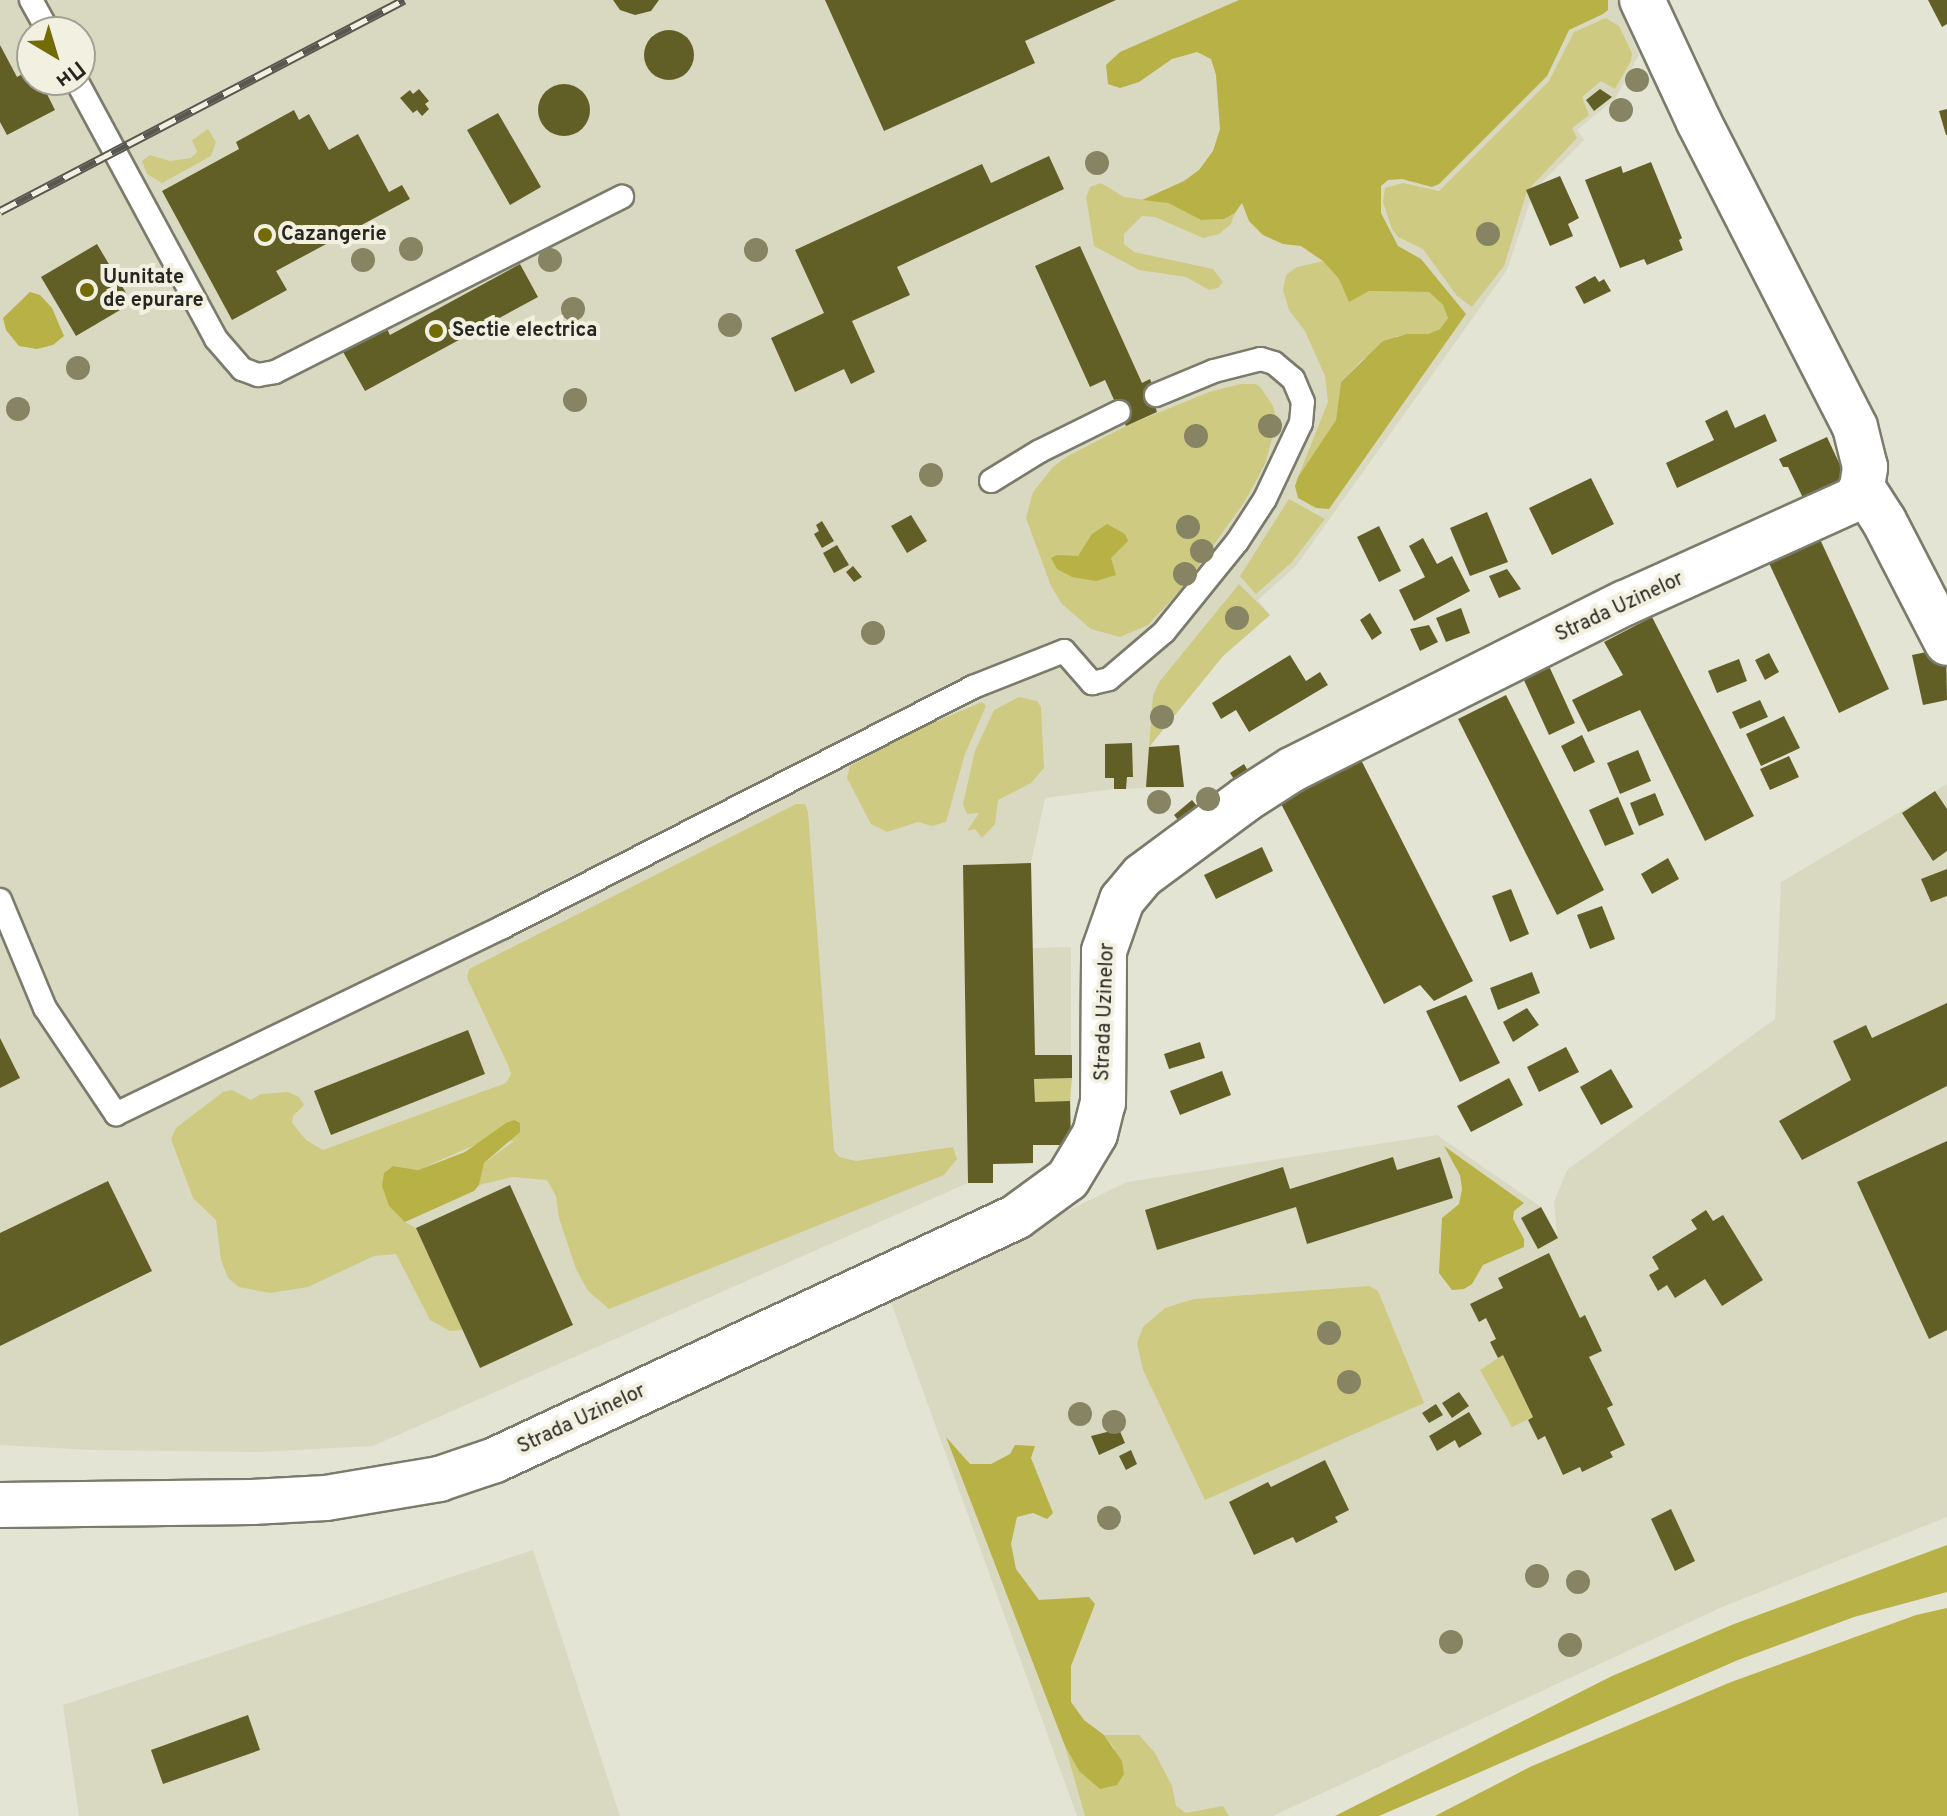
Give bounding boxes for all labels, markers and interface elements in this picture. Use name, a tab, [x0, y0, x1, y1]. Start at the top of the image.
north arrow	[16, 16, 96, 96]
text: Пн	[50, 54, 90, 94]
place label: Cazangerie	[281, 223, 387, 247]
marker: Cazangerie	[256, 226, 274, 244]
place label: Uunitate de epurare	[103, 266, 204, 313]
marker: Uunitate de epurare	[78, 281, 96, 299]
place label: Sectie electrica	[452, 319, 597, 343]
marker: Sectie electrica	[427, 322, 445, 340]
street label: Strada Uzinelor	[1552, 568, 1688, 648]
street label: Strada Uzinelor	[1092, 942, 1120, 1082]
street label: Strada Uzinelor	[514, 1380, 650, 1460]

